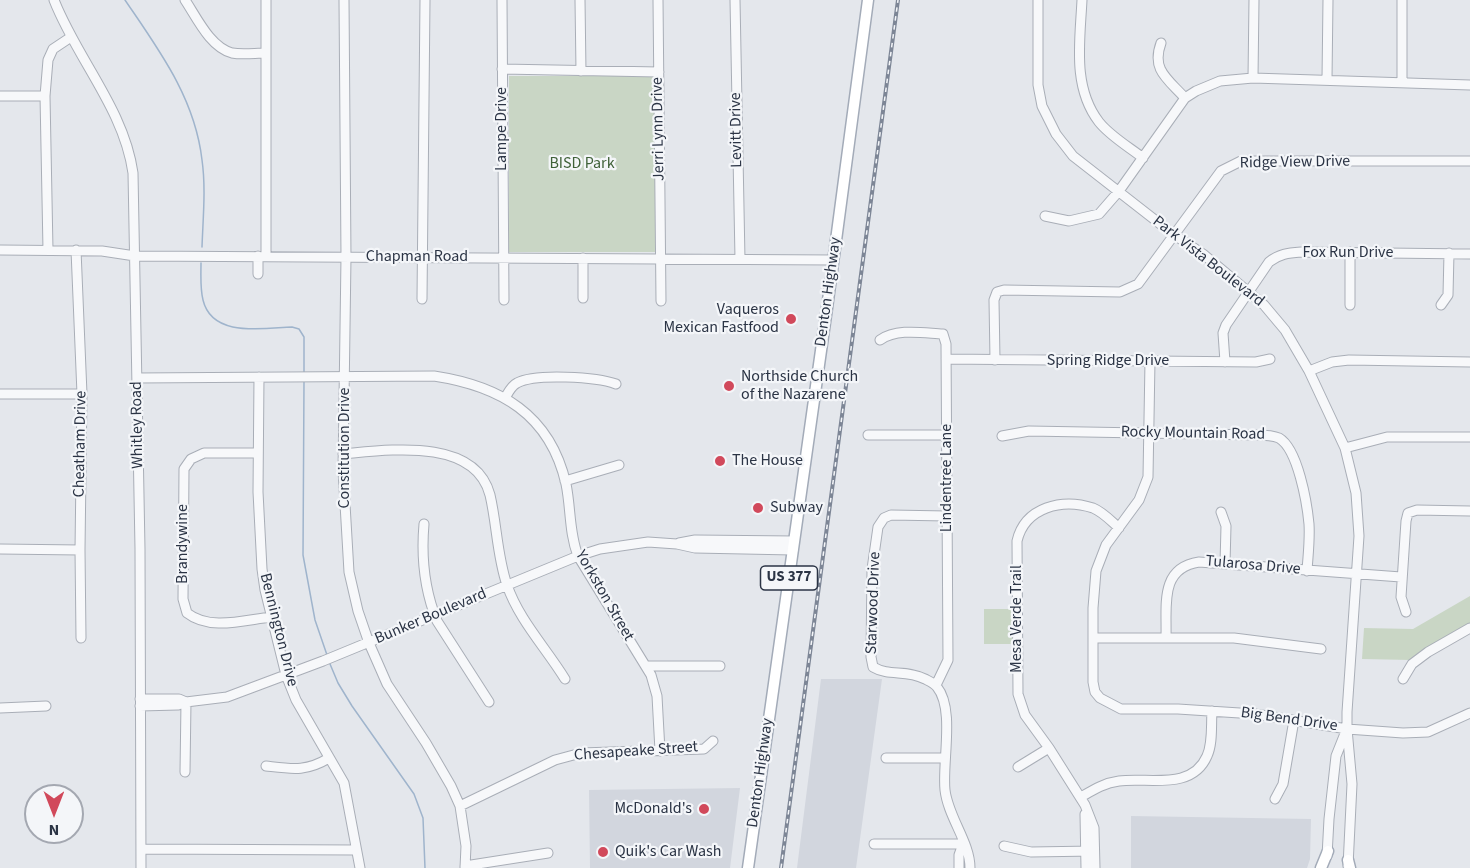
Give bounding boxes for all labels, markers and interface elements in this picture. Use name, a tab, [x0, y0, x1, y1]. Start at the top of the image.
street label: Jerri Lynn Drive	[648, 77, 670, 181]
street label: Lampe Drive	[492, 87, 512, 171]
street label: Levitt Drive	[727, 92, 747, 168]
street label: Ridge View Drive	[1240, 152, 1350, 174]
park label: BISD Park	[549, 154, 615, 174]
street label: Park Vista Boulevard	[1148, 212, 1268, 312]
street label: Denton Highway	[812, 236, 846, 348]
street label: Fox Run Drive	[1303, 243, 1393, 263]
street label: Chapman Road	[366, 247, 468, 267]
place label: Vaqueros Mexican Fastfood	[663, 300, 779, 338]
marker: Vaqueros Mexican Fastfood	[784, 312, 798, 326]
street label: Spring Ridge Drive	[1047, 351, 1169, 371]
place label: Northside Church of the Nazarene	[741, 367, 858, 405]
marker: Northside Church of the Nazarene	[722, 379, 736, 393]
street label: Whitley Road	[128, 381, 148, 469]
street label: Constitution Drive	[335, 387, 355, 509]
street label: Cheatham Drive	[70, 390, 92, 498]
street label: Rocky Mountain Road	[1121, 423, 1265, 445]
street label: Lindentree Lane	[937, 424, 957, 532]
place label: The House	[732, 451, 803, 471]
marker: The House	[713, 454, 727, 468]
place label: Subway	[770, 498, 823, 518]
marker: Subway	[751, 501, 765, 515]
street label: Brandywine	[173, 504, 193, 584]
street label: Yorkston Street	[570, 547, 638, 645]
street label: Starwood Drive	[863, 551, 885, 655]
street label: Tularosa Drive	[1205, 552, 1301, 580]
street label: Mesa Verde Trail	[1007, 565, 1027, 673]
road number: US 377	[760, 566, 818, 590]
street label: Bennington Drive	[255, 571, 301, 689]
street label: Bunker Boulevard	[372, 585, 490, 649]
street label: Big Bend Drive	[1239, 704, 1339, 736]
street label: Denton Highway	[744, 717, 778, 829]
street label: Chesapeake Street	[573, 738, 699, 766]
north arrow	[24, 784, 84, 844]
place label: McDonald's	[614, 799, 692, 819]
marker: McDonald's	[697, 802, 711, 816]
text: N	[49, 819, 59, 841]
place label: Quik's Car Wash	[615, 842, 721, 862]
marker: Quik's Car Wash	[596, 845, 610, 859]

